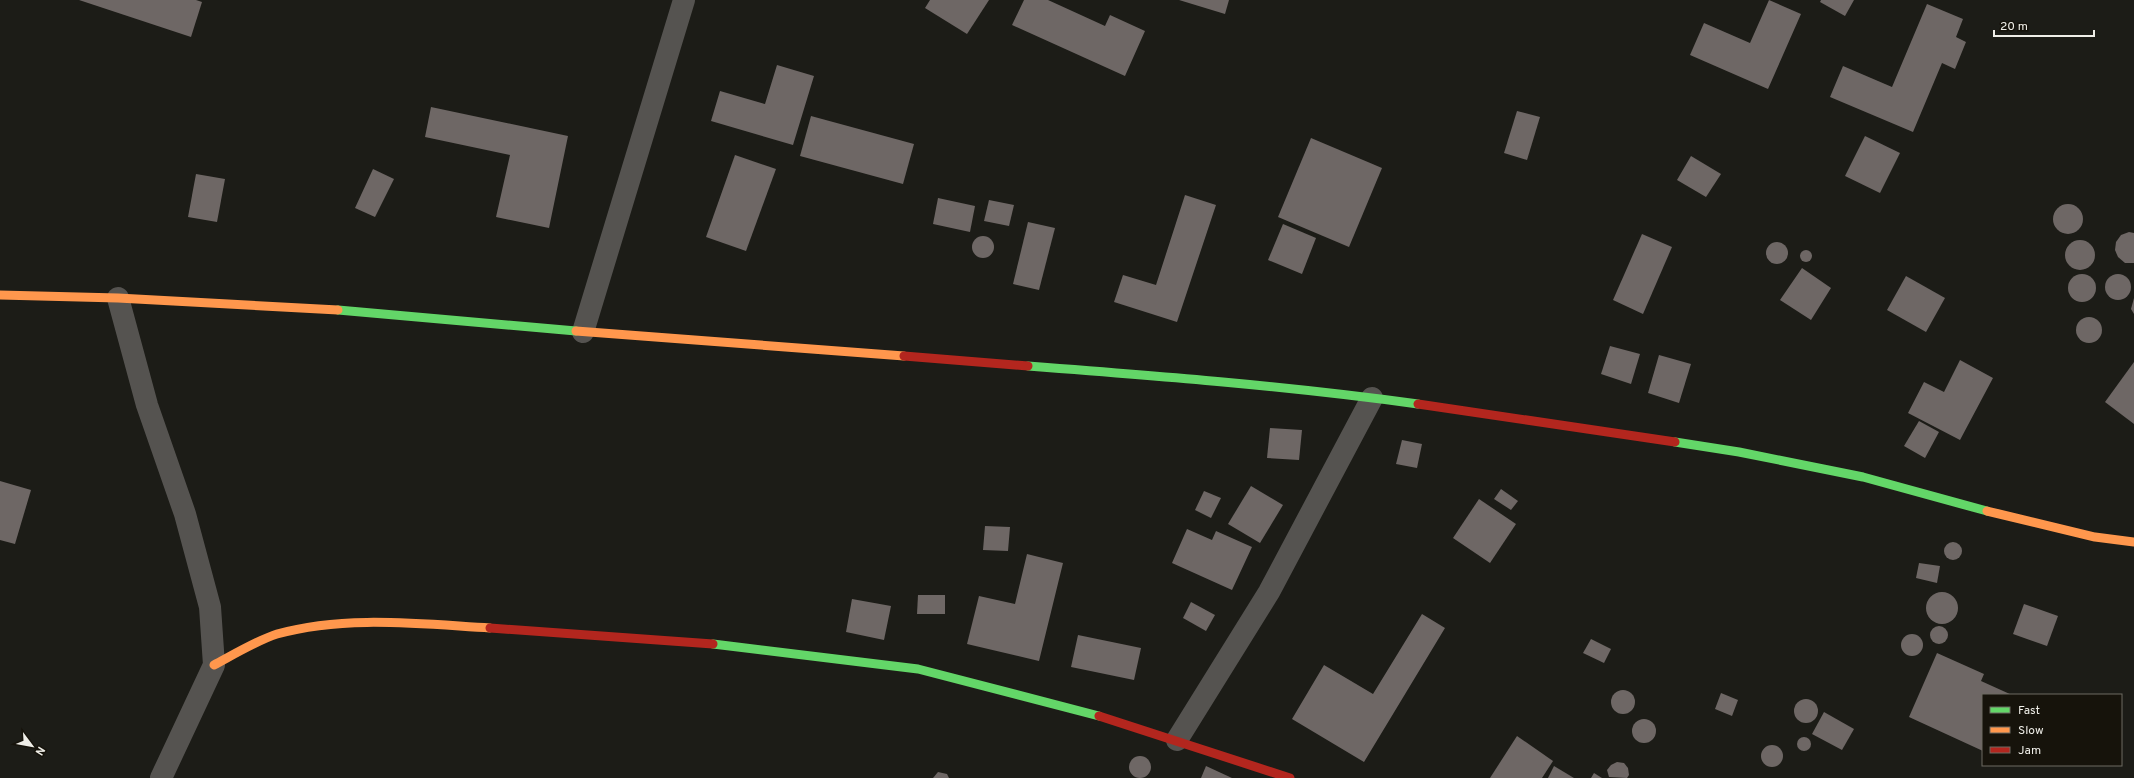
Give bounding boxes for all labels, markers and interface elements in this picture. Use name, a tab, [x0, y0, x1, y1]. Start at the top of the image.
scale bar	[1994, 12, 2094, 38]
text: 20 m	[2000, 19, 2028, 35]
legend	[1982, 694, 2122, 766]
text: Fast	[2018, 703, 2040, 719]
text: Slow	[2018, 723, 2044, 739]
north arrow	[12, 726, 52, 766]
text: Jam	[2018, 743, 2041, 759]
text: N	[32, 744, 48, 758]

